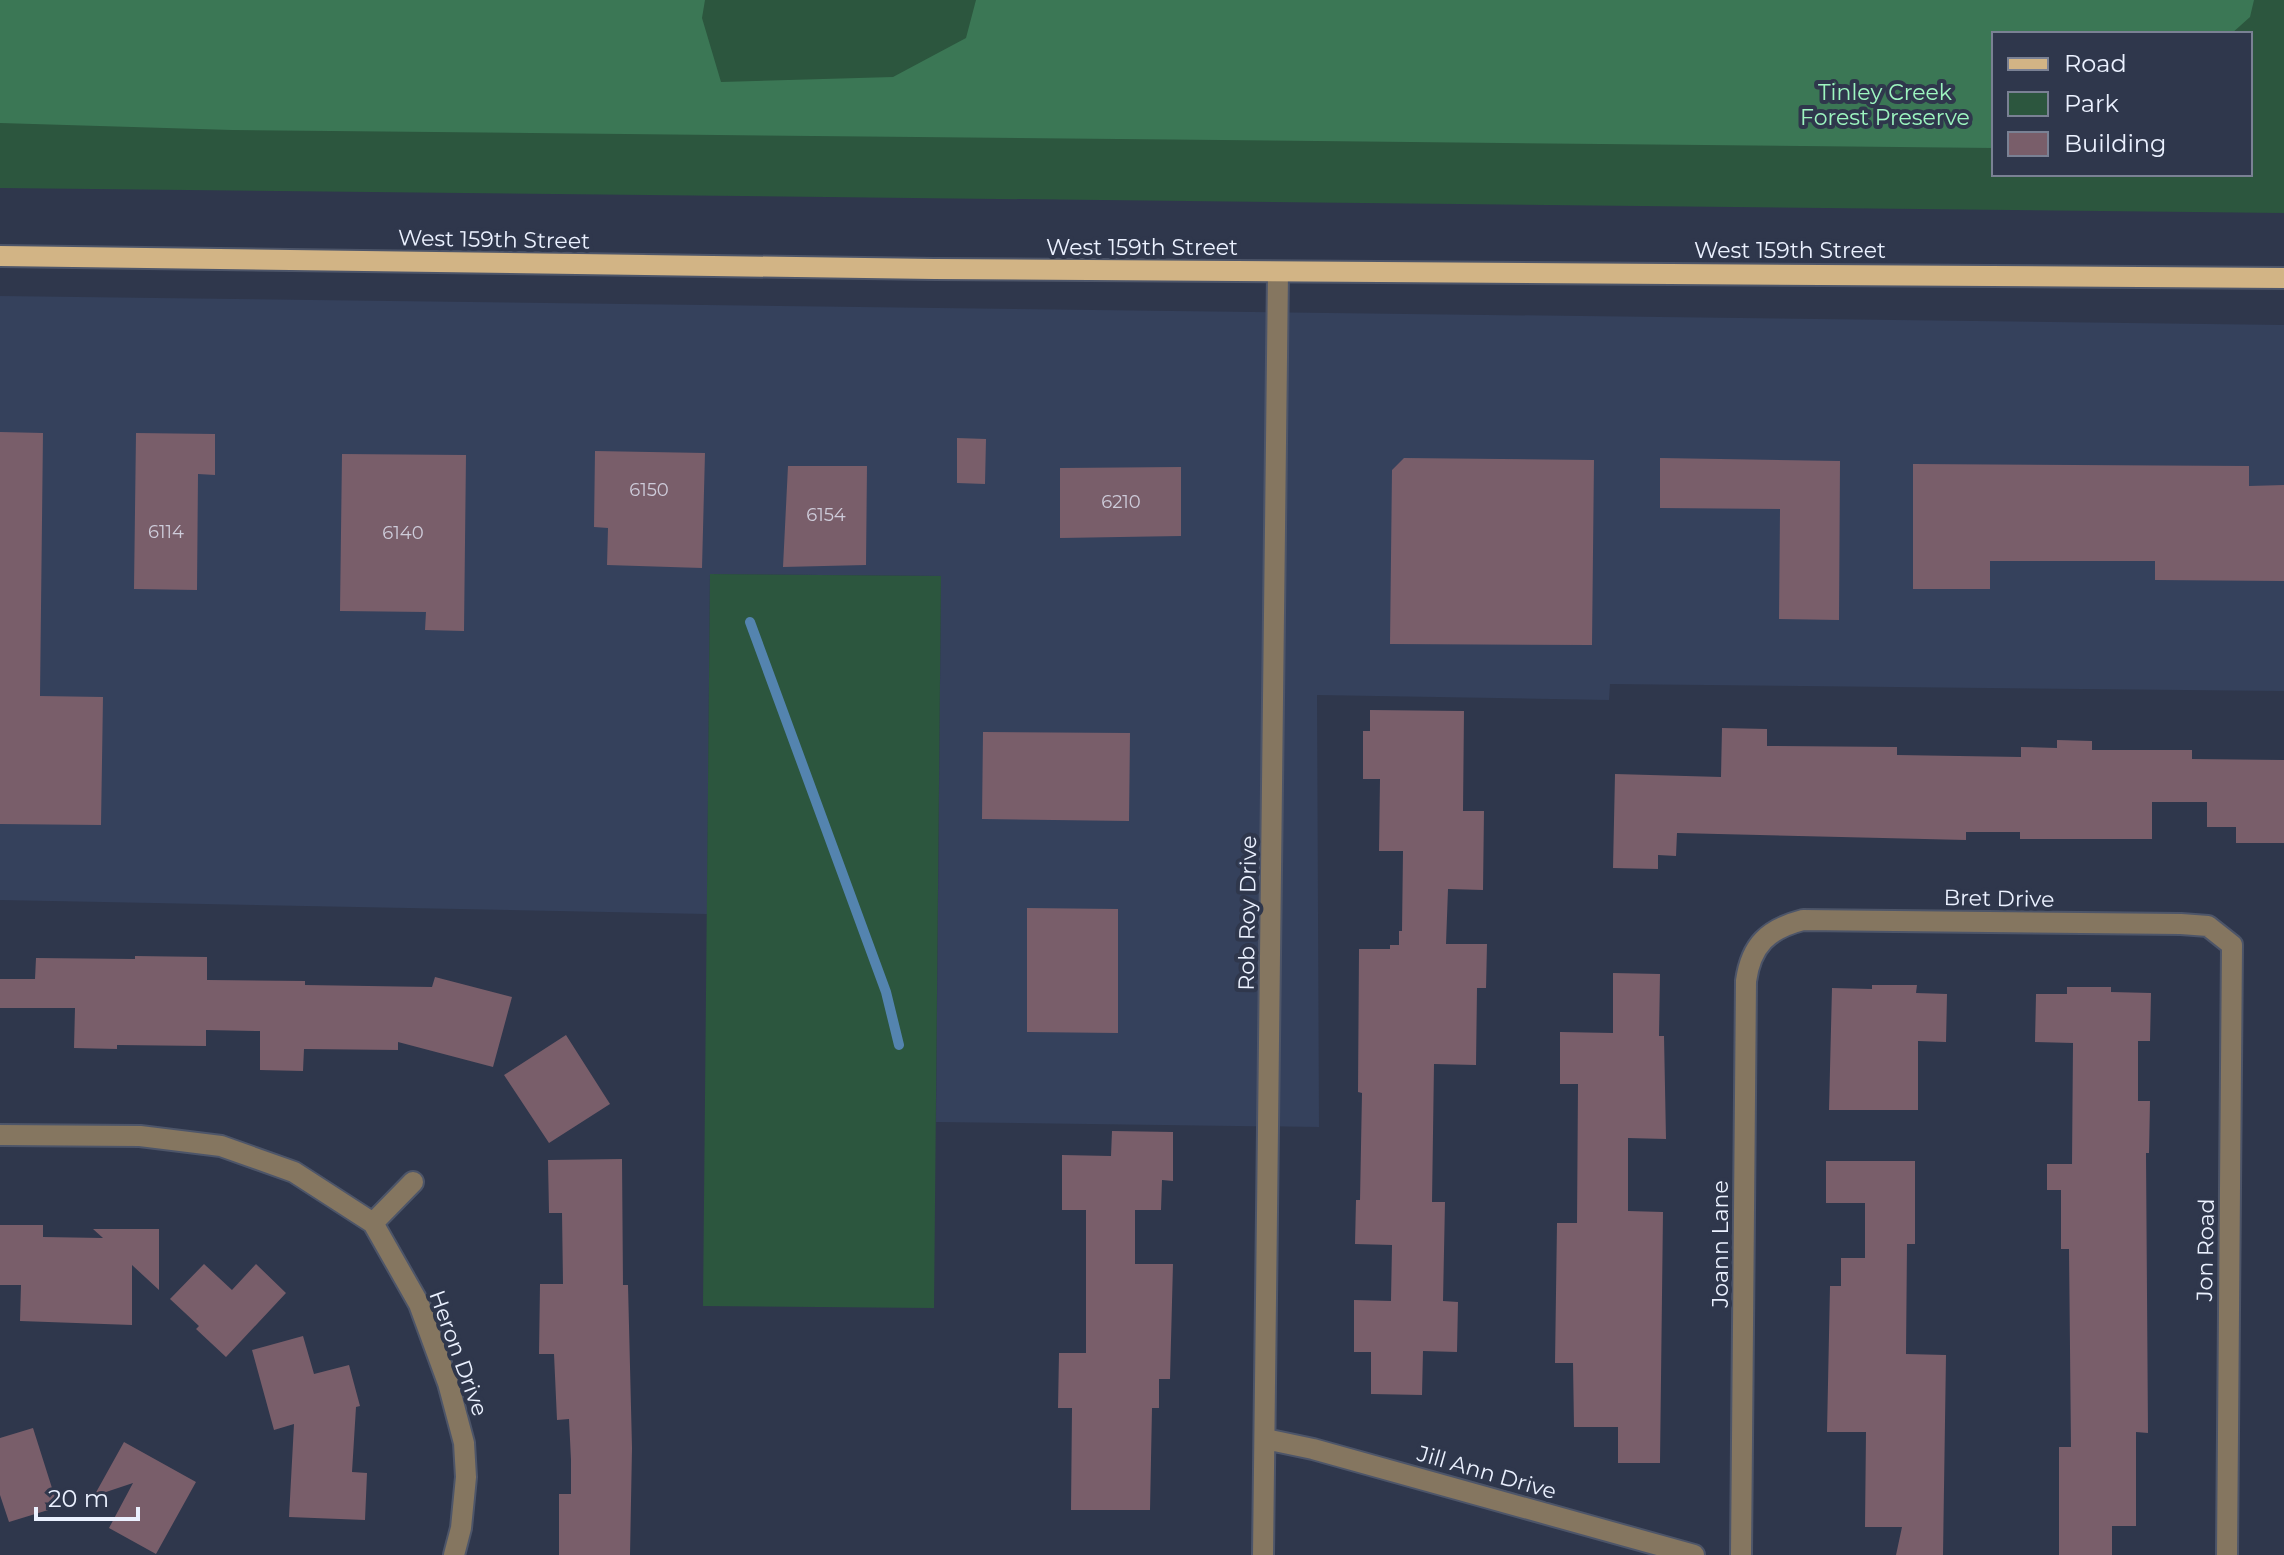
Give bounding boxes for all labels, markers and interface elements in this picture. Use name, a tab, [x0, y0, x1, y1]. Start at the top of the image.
legend	[1992, 32, 2252, 176]
text: Road	[2064, 49, 2127, 78]
park label: Tinley Creek Forest Preserve	[1800, 79, 1970, 131]
text: Park	[2064, 89, 2119, 118]
text: Building	[2064, 129, 2167, 158]
street label: West 159th Street	[398, 224, 590, 255]
street label: West 159th Street	[1046, 234, 1238, 261]
street label: West 159th Street	[1694, 237, 1886, 264]
house number: 6150	[629, 479, 669, 501]
house number: 6210	[1101, 491, 1141, 513]
house number: 6154	[806, 504, 846, 526]
house number: 6114	[148, 521, 184, 543]
house number: 6140	[382, 522, 424, 544]
street label: Rob Roy Drive	[1233, 835, 1262, 991]
street label: Bret Drive	[1943, 884, 2055, 913]
street label: Joann Lane	[1707, 1180, 1734, 1309]
street label: Jon Road	[2191, 1198, 2220, 1303]
street label: Heron Drive	[423, 1287, 494, 1420]
street label: Jill Ann Drive	[1413, 1439, 1560, 1505]
scale bar	[36, 1471, 138, 1521]
text: 20 m	[48, 1484, 109, 1513]

